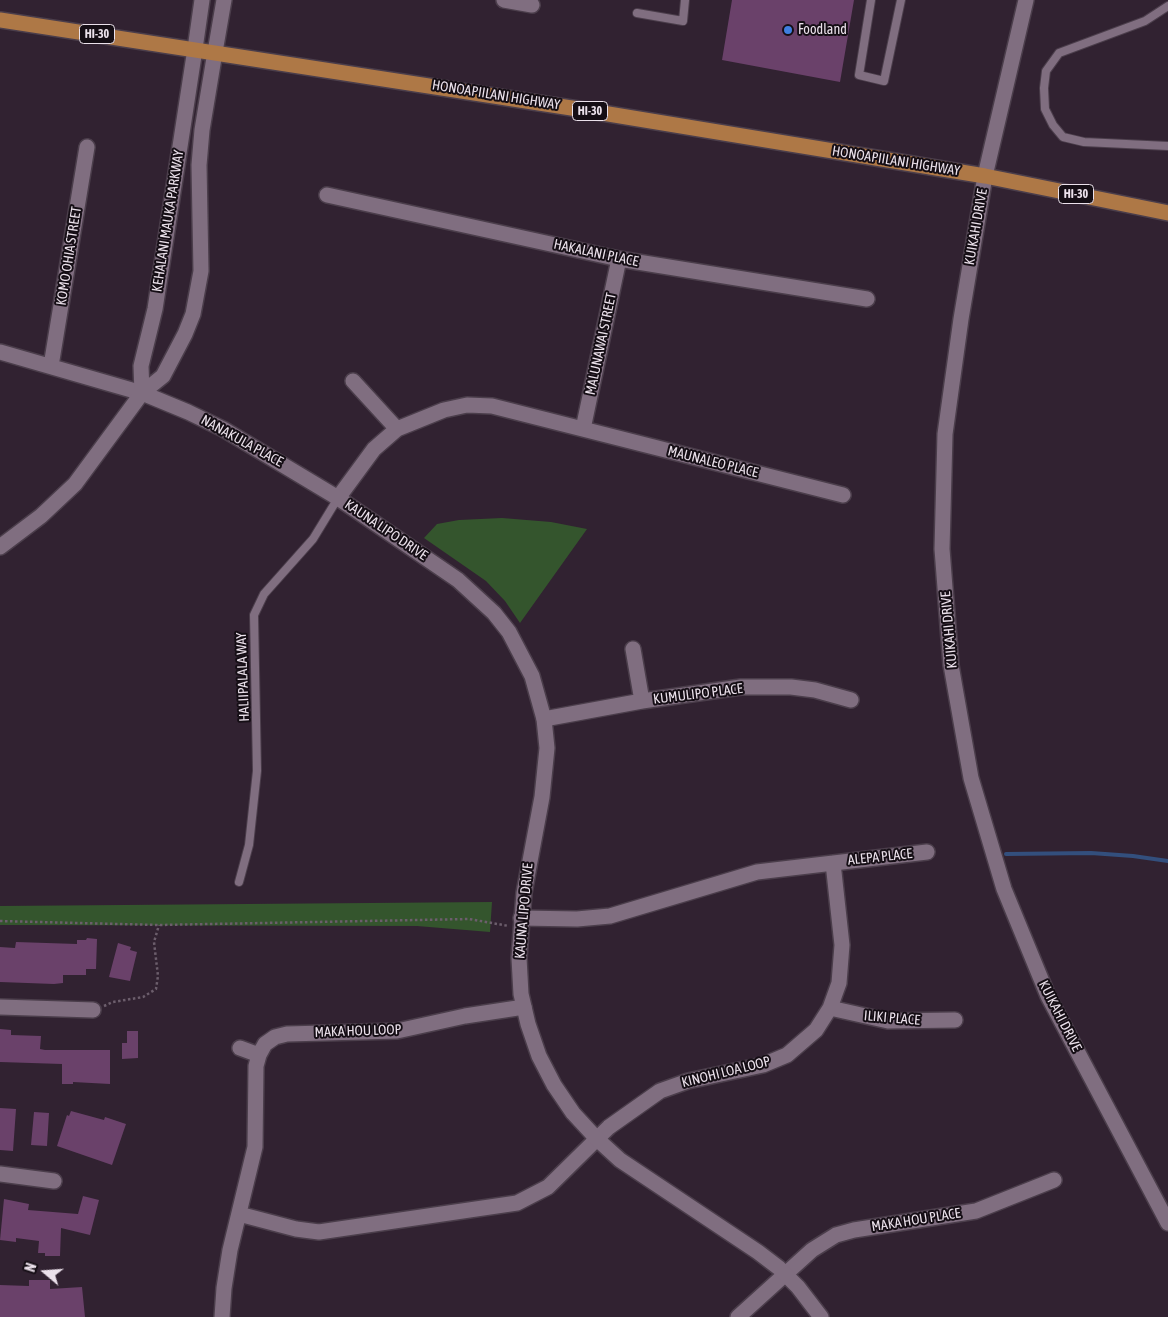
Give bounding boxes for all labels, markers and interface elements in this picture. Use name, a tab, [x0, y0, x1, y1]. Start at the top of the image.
place label: Foodland	[798, 22, 847, 38]
road number: HI-30	[80, 24, 114, 44]
marker: Foodland	[782, 24, 794, 36]
street label: HONOAPIILANI HIGHWAY	[431, 77, 561, 113]
road number: HI-30	[572, 102, 608, 120]
street label: HONOAPIILANI HIGHWAY	[831, 143, 961, 179]
street label: KEHALANI MAUKA PARKWAY	[148, 149, 188, 293]
road number: HI-30	[1058, 184, 1094, 203]
street label: KUIKAHI DRIVE	[961, 187, 991, 267]
street label: KOMO OHIA STREET	[53, 205, 85, 307]
street label: HAKALANI PLACE	[552, 236, 640, 270]
street label: MALUNAWAI STREET	[582, 291, 620, 397]
street label: NANAKULA PLACE	[198, 412, 286, 470]
street label: MAUNALEO PLACE	[666, 443, 760, 481]
street label: KAUNA LIPO DRIVE	[341, 496, 431, 564]
street label: KUIKAHI DRIVE	[937, 591, 961, 669]
street label: HALIIPALALA WAY	[233, 632, 253, 722]
street label: KUMULIPO PLACE	[652, 680, 744, 708]
street label: ALEPA PLACE	[847, 845, 913, 869]
street label: KAUNA LIPO DRIVE	[511, 862, 537, 960]
street label: KUIKAHI DRIVE	[1035, 978, 1085, 1054]
street label: ILIKI PLACE	[863, 1007, 921, 1029]
street label: MAKA HOU LOOP	[314, 1021, 402, 1041]
street label: KINOHI LOA LOOP	[680, 1053, 772, 1091]
street label: MAKA HOU PLACE	[870, 1205, 962, 1235]
north arrow	[20, 1247, 70, 1297]
text: N	[22, 1261, 40, 1274]

